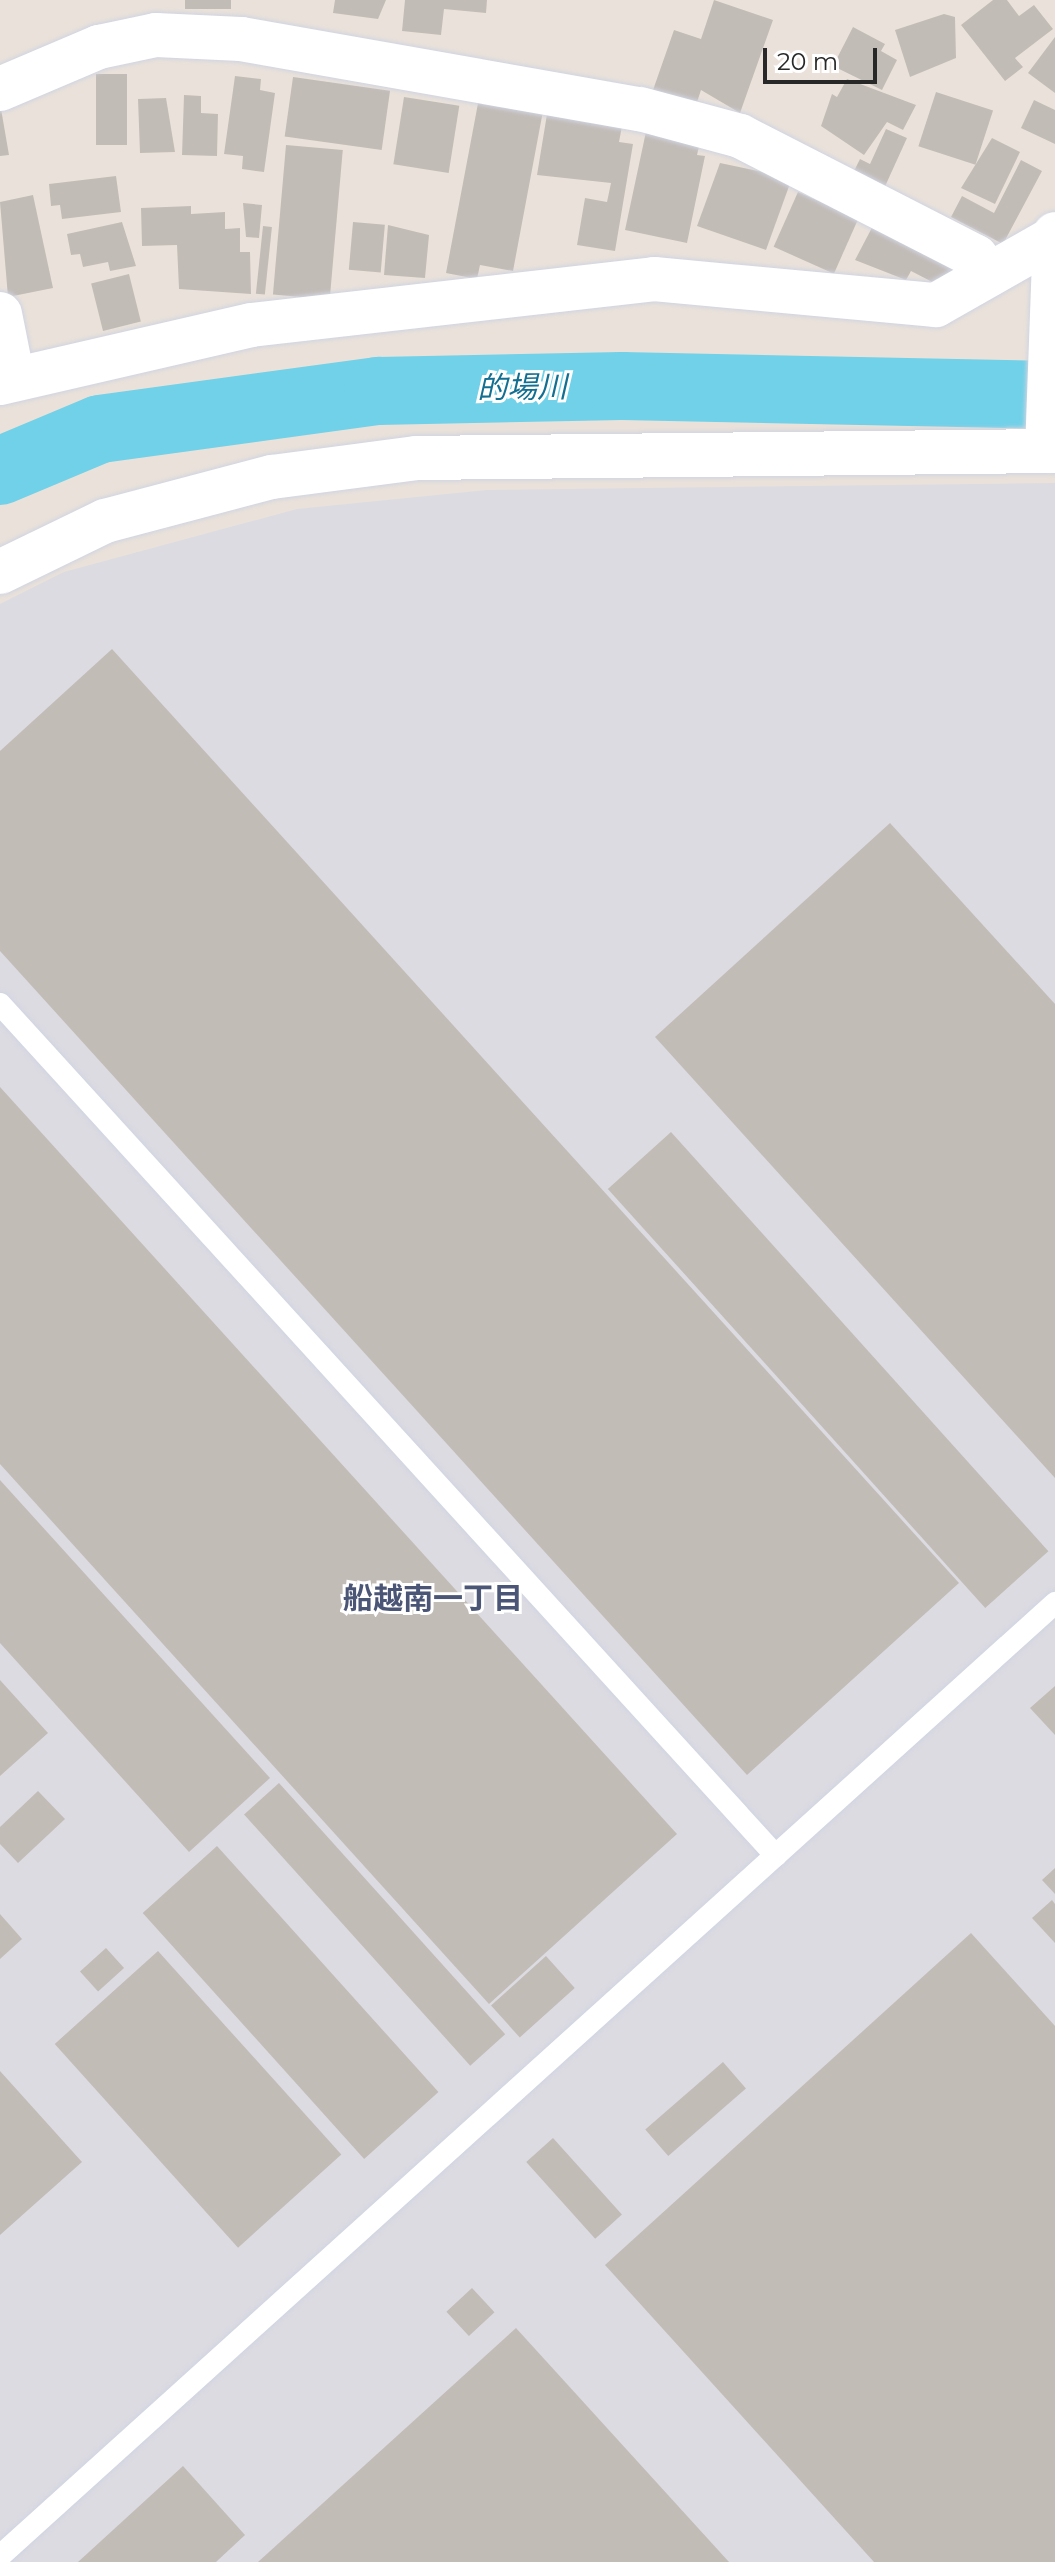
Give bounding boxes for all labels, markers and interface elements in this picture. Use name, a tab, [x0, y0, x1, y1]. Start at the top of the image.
scale bar	[767, 32, 881, 82]
text: 20 m	[777, 47, 838, 76]
water label: 的場川	[477, 369, 567, 407]
district label: 船越南一丁目	[343, 1581, 523, 1617]

